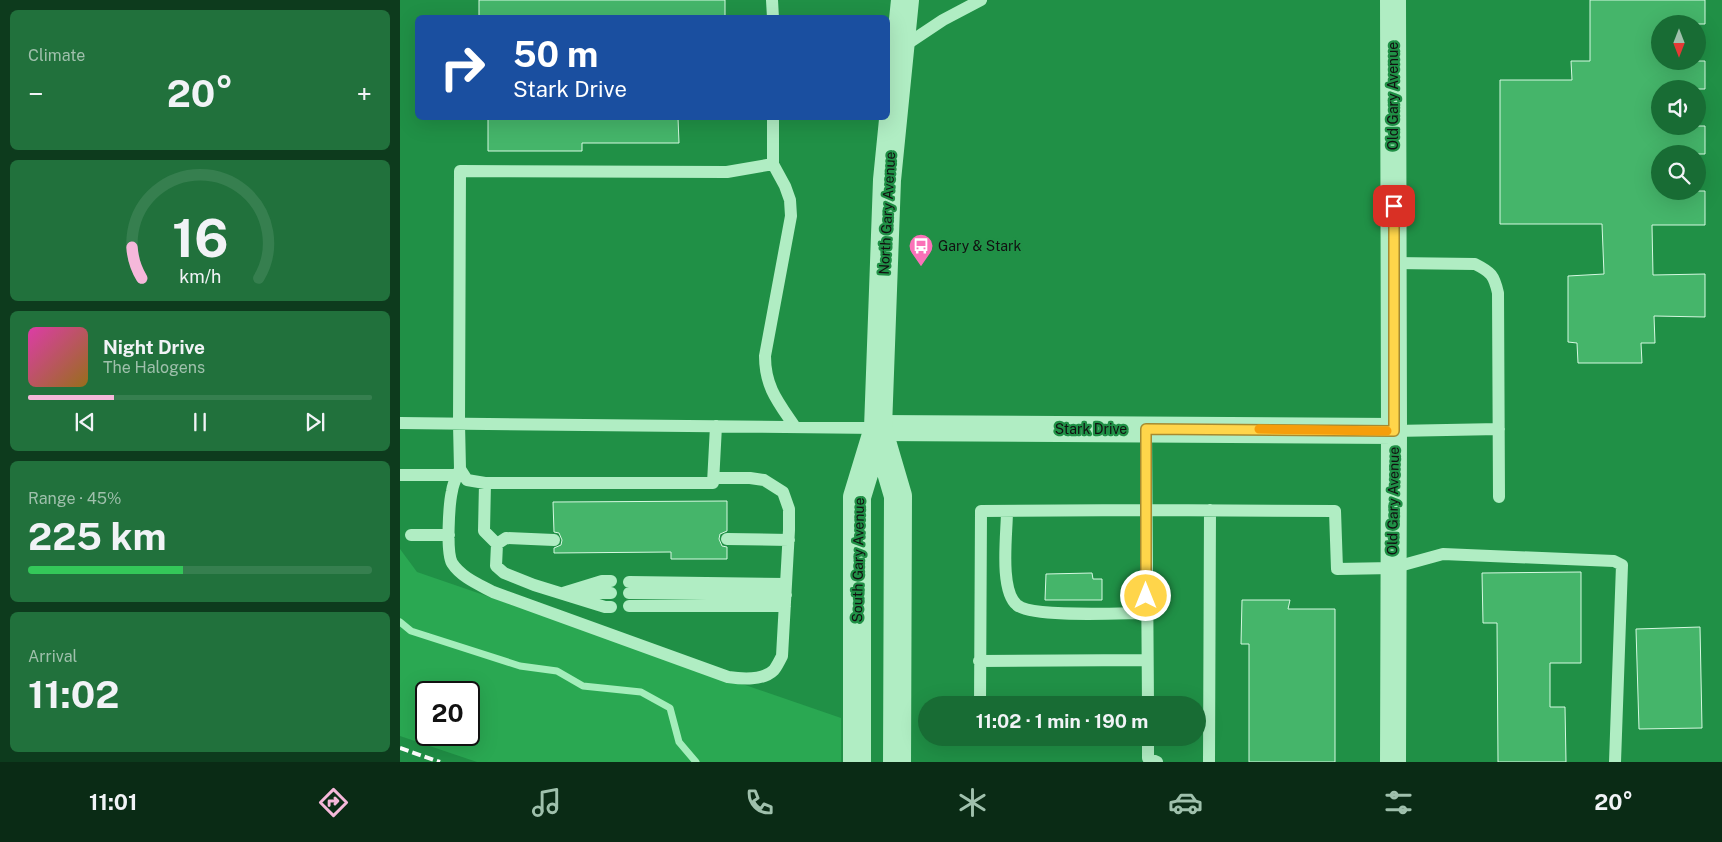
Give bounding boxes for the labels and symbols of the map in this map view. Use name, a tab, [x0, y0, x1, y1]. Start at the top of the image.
north arrow	[1651, 15, 1706, 70]
street label: Old Gary Avenue	[1385, 42, 1401, 150]
street label: North Gary Avenue	[876, 151, 898, 275]
pin	[1373, 185, 1415, 227]
bus stop icon: Gary & Stark	[908, 233, 934, 267]
place label: Gary & Stark	[938, 238, 1022, 254]
street label: Stark Drive	[1055, 421, 1127, 437]
street label: Old Gary Avenue	[1384, 447, 1402, 555]
street label: South Gary Avenue	[849, 497, 867, 623]
position arrow	[1119, 569, 1171, 621]
speed limit sign: 20	[415, 681, 480, 746]

